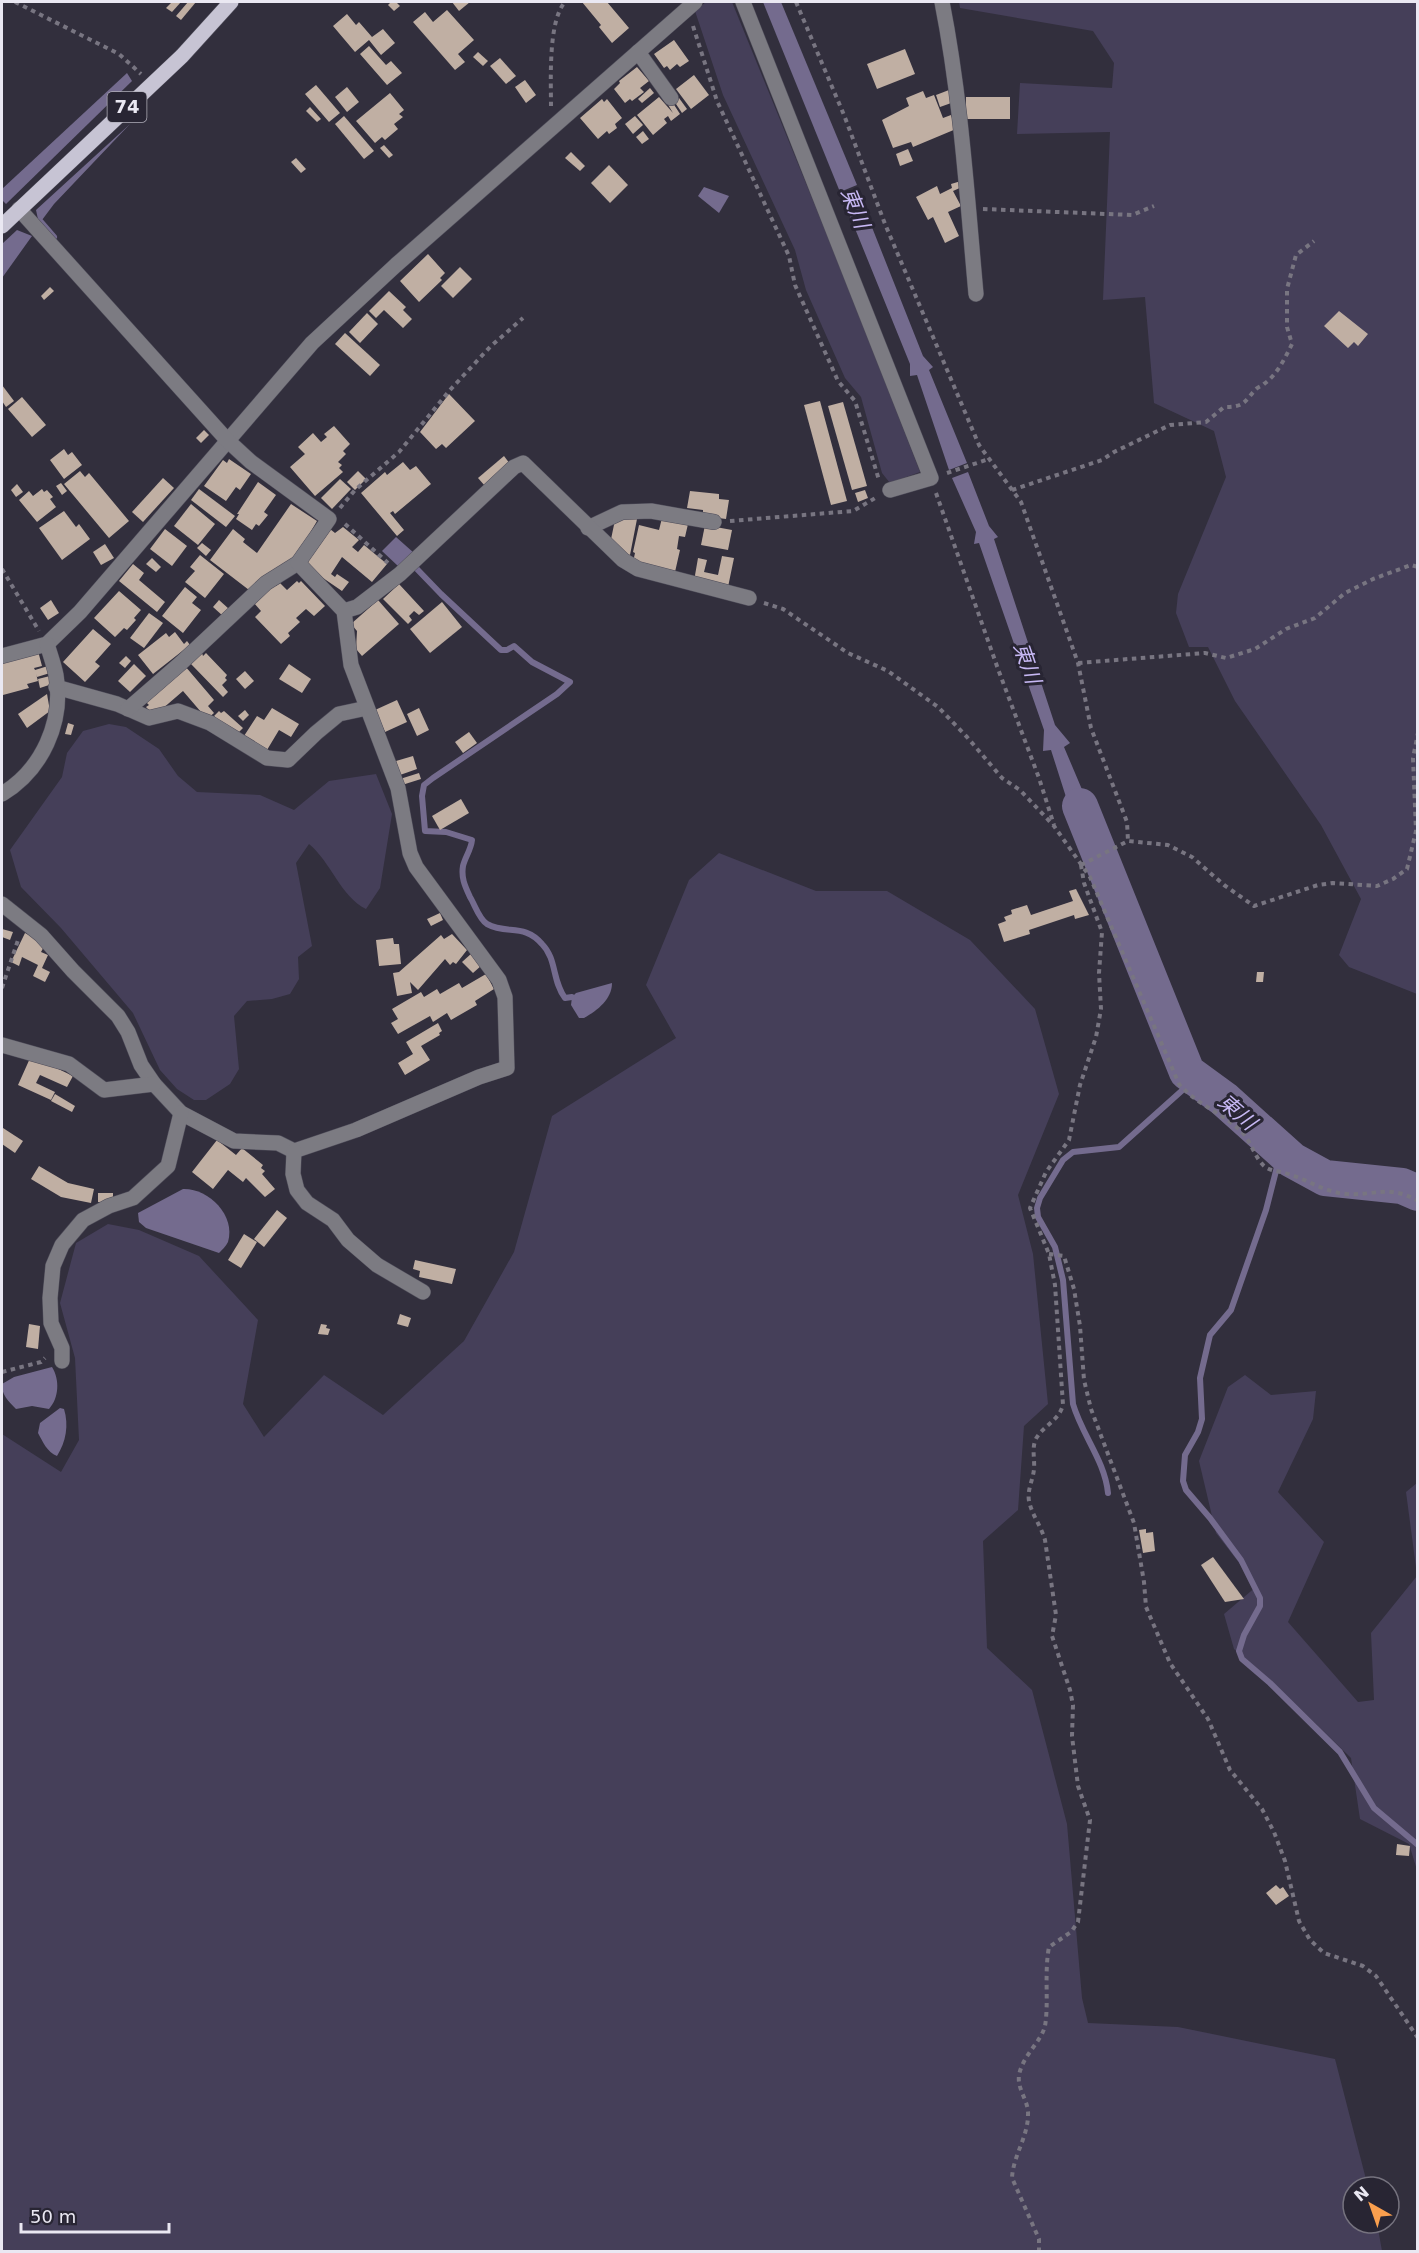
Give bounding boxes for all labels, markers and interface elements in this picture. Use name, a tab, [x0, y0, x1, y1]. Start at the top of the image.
road number: 74	[108, 92, 146, 122]
water label: 東川	[836, 184, 875, 234]
water label: 東川	[1009, 639, 1046, 689]
water label: 東川	[1213, 1089, 1262, 1136]
north arrow	[1341, 2175, 1401, 2235]
text: N	[1350, 2182, 1373, 2205]
scale bar	[21, 2196, 170, 2234]
text: 50 m	[30, 2206, 76, 2227]

